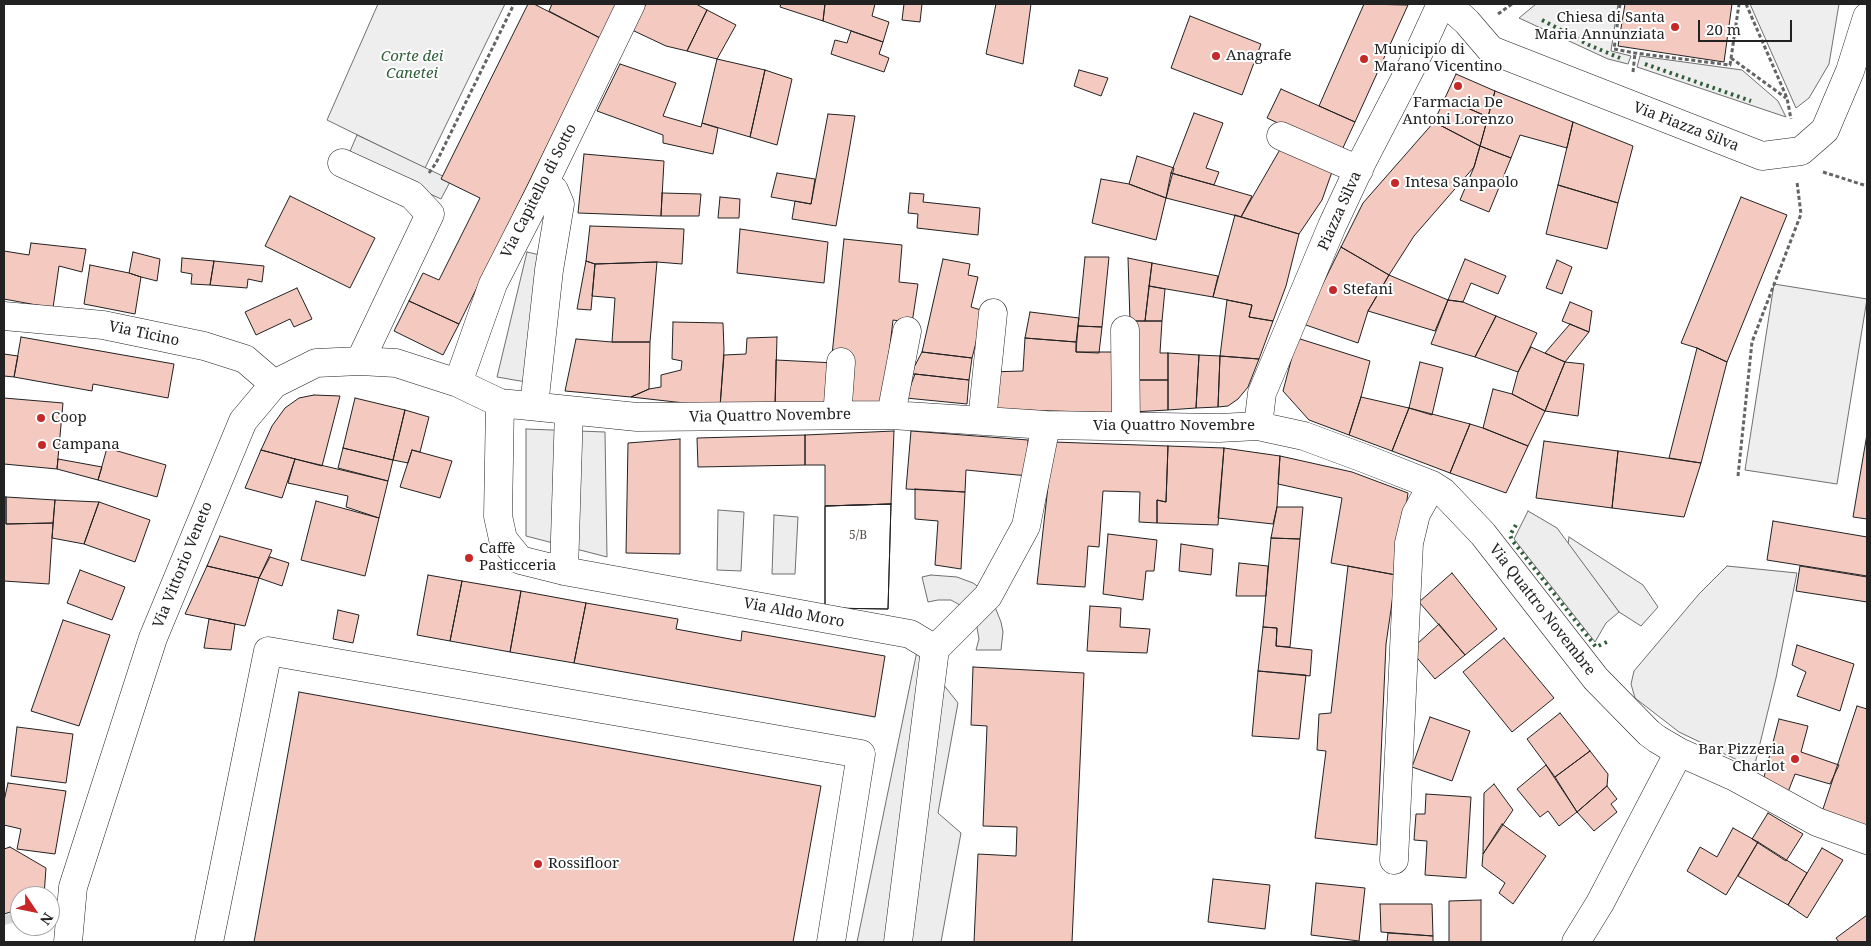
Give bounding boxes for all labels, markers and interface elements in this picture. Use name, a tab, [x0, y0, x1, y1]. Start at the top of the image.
place label: Chiesa di Santa Maria Annunziata	[1535, 9, 1665, 44]
scale bar	[1701, 10, 1795, 42]
text: 20 m	[1706, 19, 1741, 39]
marker: Chiesa di Santa Maria Annunziata	[1669, 21, 1681, 33]
place label: Municipio di Marano Vicentino	[1374, 41, 1502, 76]
place label: Anagrafe	[1226, 47, 1292, 65]
park label: Corte dei Canetei	[381, 48, 443, 83]
marker: Anagrafe	[1210, 50, 1222, 62]
marker: Municipio di Marano Vicentino	[1358, 53, 1370, 65]
marker: Farmacia De Antoni Lorenzo	[1452, 80, 1464, 92]
place label: Farmacia De Antoni Lorenzo	[1402, 94, 1514, 129]
street label: Via Piazza Silva	[1630, 99, 1742, 155]
street label: Via Capitello di Sotto	[497, 121, 581, 261]
street label: Piazza Silva	[1315, 169, 1365, 253]
place label: Intesa Sanpaolo	[1405, 174, 1518, 192]
marker: Intesa Sanpaolo	[1389, 177, 1401, 189]
place label: Stefani	[1343, 281, 1393, 299]
marker: Stefani	[1327, 284, 1339, 296]
street label: Via Ticino	[107, 318, 181, 350]
street label: Via Quattro Novembre	[689, 406, 851, 426]
place label: Coop	[51, 409, 87, 427]
marker: Coop	[35, 412, 47, 424]
street label: Via Quattro Novembre	[1093, 417, 1255, 435]
place label: Campana	[52, 436, 120, 454]
marker: Campana	[36, 439, 48, 451]
street label: Via Vittorio Veneto	[149, 499, 217, 631]
house number: 5/B	[849, 529, 867, 543]
place label: Caffè Pasticceria	[479, 540, 556, 575]
street label: Via Quattro Novembre	[1485, 541, 1599, 679]
marker: Caffè Pasticceria	[463, 552, 475, 564]
street label: Via Aldo Moro	[742, 594, 846, 632]
place label: Bar Pizzeria Charlot	[1698, 741, 1785, 776]
marker: Bar Pizzeria Charlot	[1789, 753, 1801, 765]
place label: Rossifloor	[548, 855, 619, 873]
marker: Rossifloor	[532, 858, 544, 870]
north arrow	[10, 886, 60, 936]
text: N	[36, 909, 58, 929]

